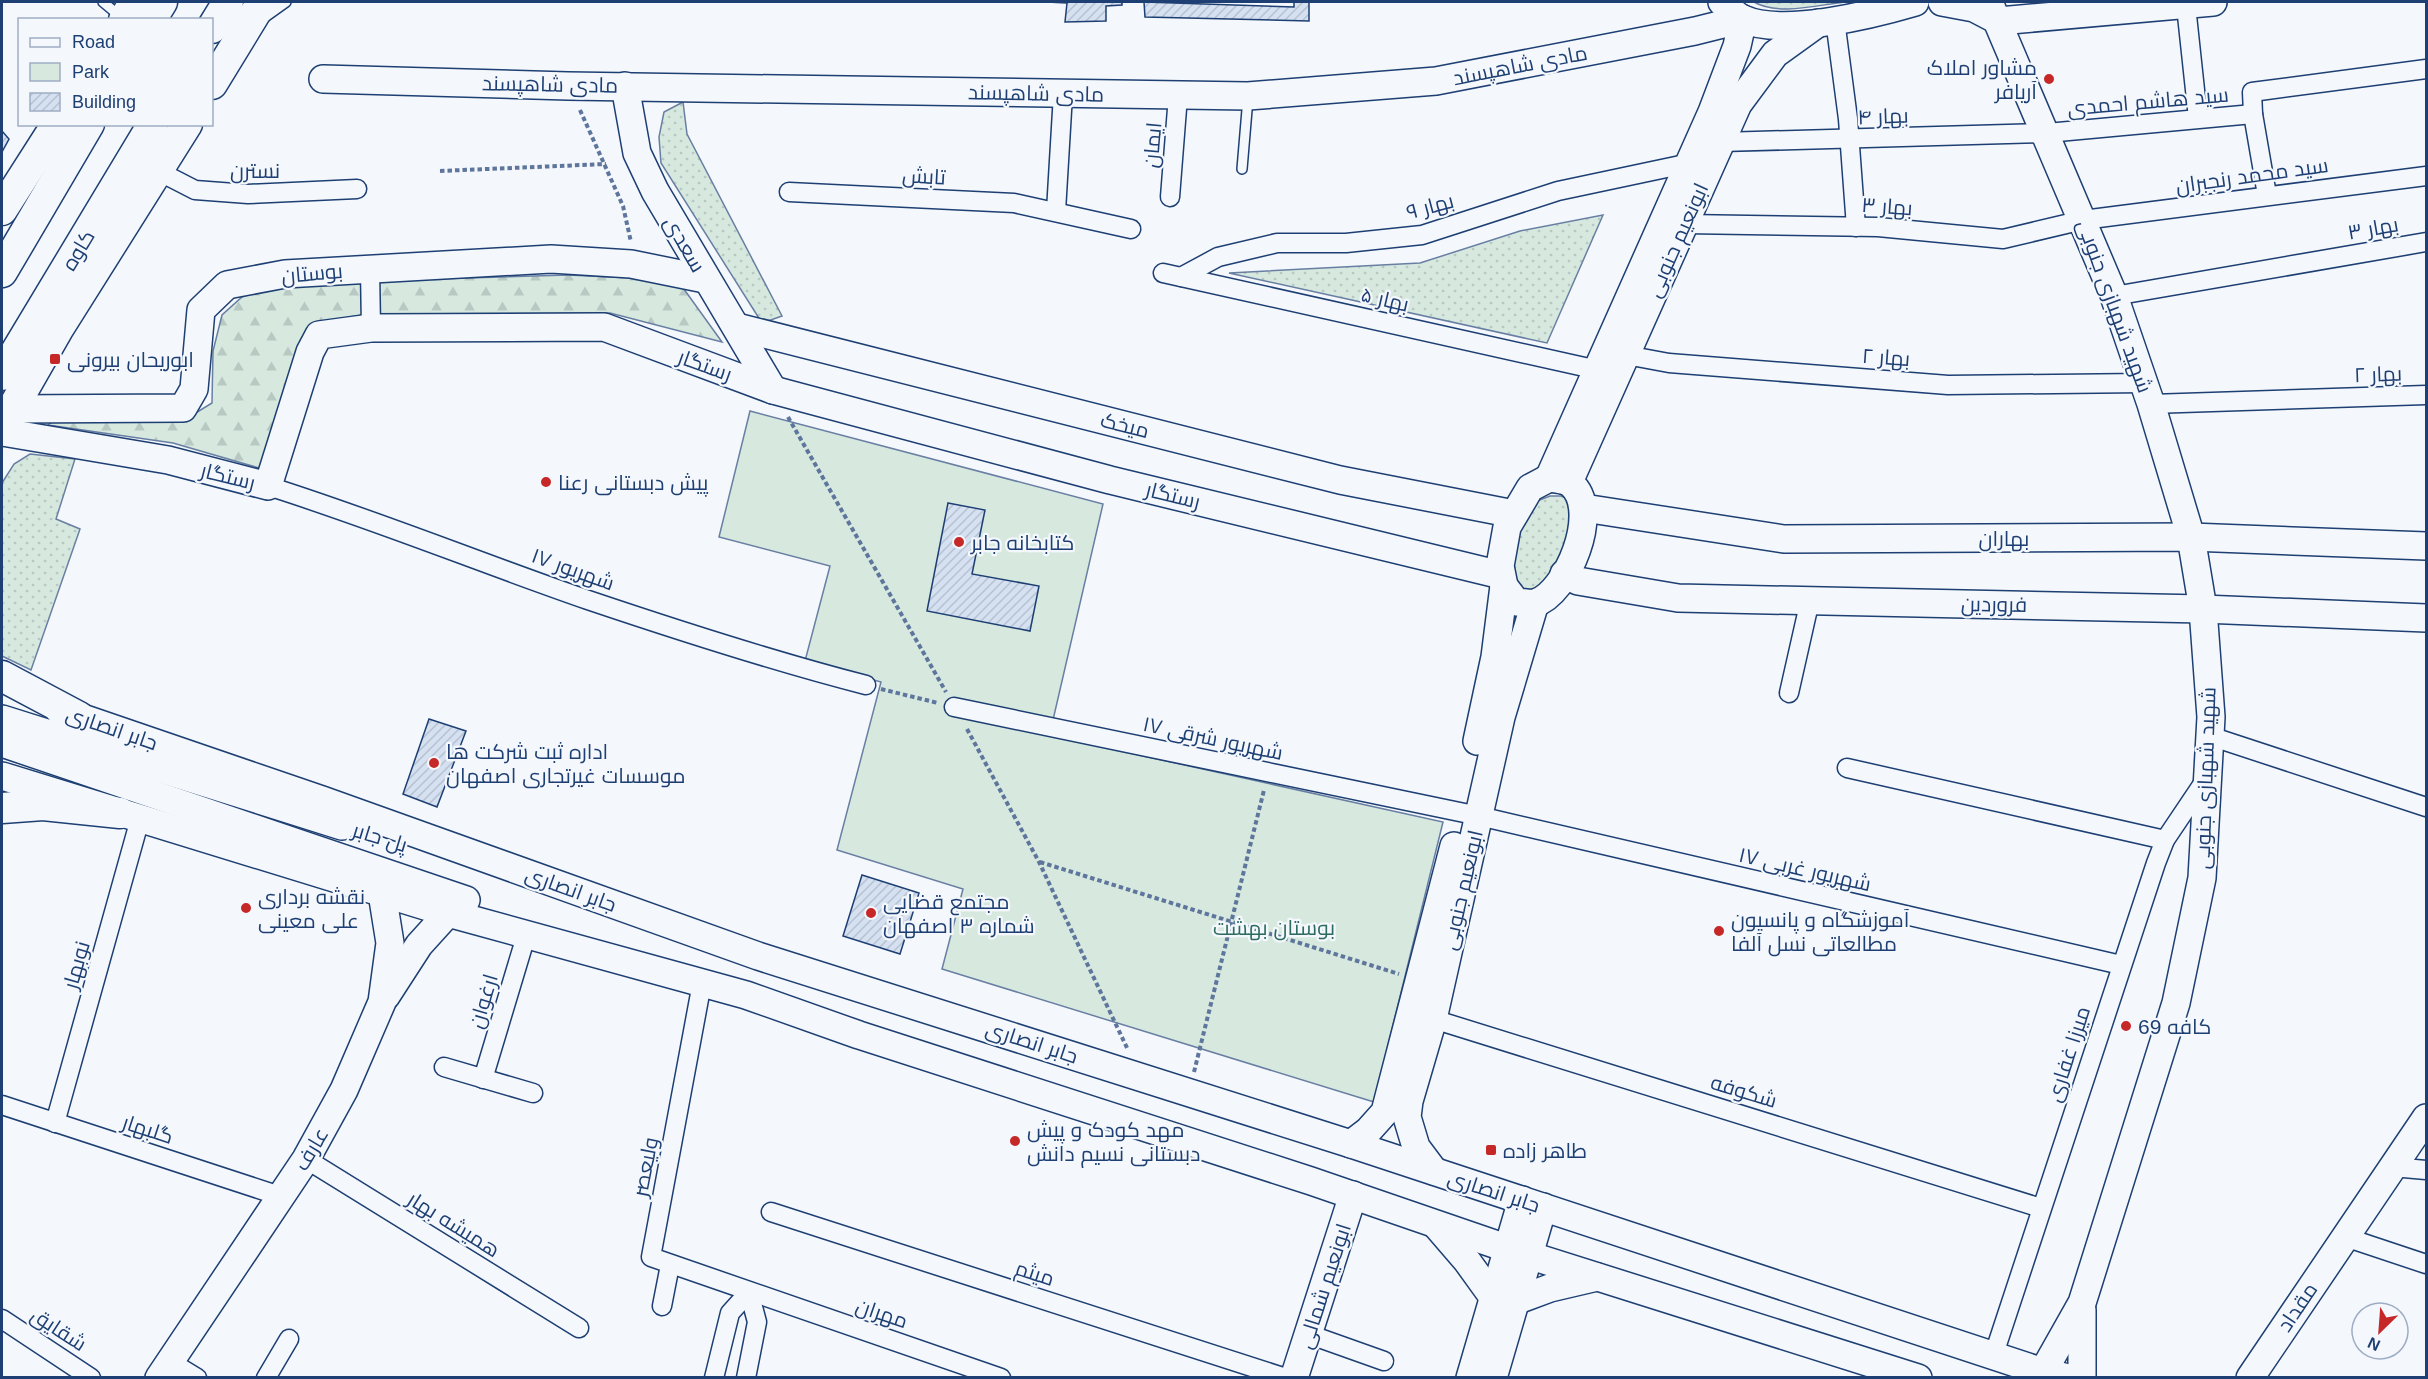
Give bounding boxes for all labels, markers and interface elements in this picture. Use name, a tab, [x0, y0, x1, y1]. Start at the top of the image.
legend	[18, 18, 213, 126]
text: Road	[72, 32, 115, 52]
street label: مادی شاهپسند	[1451, 41, 1590, 91]
place label: مشاور املاک آریافر	[1927, 56, 2037, 104]
text: Park	[72, 62, 110, 82]
street label: مادی شاهپسند	[482, 71, 618, 99]
marker: مشاور املاک آریافر	[2042, 72, 2056, 86]
street label: مادی شاهپسند	[968, 80, 1104, 108]
street label: سید هاشم احمدی	[2066, 82, 2230, 123]
text: Building	[72, 92, 136, 112]
street label: بهار ۴	[1857, 104, 1909, 130]
street label: ایمان	[1139, 121, 1167, 169]
street label: سید محمد رنجبران	[2174, 153, 2330, 199]
street label: نسترن	[230, 159, 280, 184]
street label: تابش	[902, 163, 947, 191]
street label: ابونعیم جنوبی	[1642, 179, 1715, 302]
street label: بهار ۹	[1404, 189, 1457, 225]
street label: بهار ۳	[1861, 193, 1913, 221]
street label: سعدی	[658, 212, 710, 277]
street label: بهار ۳	[2346, 212, 2401, 246]
street label: شهید شهبازی جنوبی	[2071, 216, 2157, 396]
street label: کاوه	[57, 226, 100, 275]
street label: بوستان	[280, 259, 344, 289]
street label: بهار ۵	[1358, 282, 1411, 318]
street label: رستگار	[674, 344, 735, 386]
street label: بهار ۲	[1861, 344, 1911, 372]
place label: ابوریحان بیرونی	[67, 348, 194, 373]
marker: ابوریحان بیرونی	[48, 352, 62, 366]
street label: بهار ۲	[2354, 362, 2403, 388]
street label: میخک	[1098, 408, 1152, 442]
street label: رستگار	[197, 458, 258, 495]
place label: پیش دبستانی رعنا	[558, 471, 709, 497]
marker: پیش دبستانی رعنا	[539, 475, 553, 489]
street label: رستگار	[1142, 477, 1203, 514]
street label: بهاران	[1979, 527, 2029, 552]
place label: کتابخانه جابر	[970, 531, 1074, 555]
marker: کتابخانه جابر	[952, 535, 966, 549]
street label: ۱۷ شهریور	[528, 543, 617, 596]
street label: فروردین	[1961, 592, 2027, 618]
street label: شهید شهبازی جنوبی	[2190, 686, 2222, 870]
street label: جابر انصاری	[63, 702, 161, 756]
street label: ۱۷ شهریور شرقی	[1140, 712, 1285, 766]
place label: اداره ثبت شرکت ها موسسات غیرتجاری اصفهان	[446, 740, 686, 789]
marker: اداره ثبت شرکت ها موسسات غیرتجاری اصفهان	[427, 756, 441, 770]
street label: پل جابر	[348, 818, 410, 859]
street label: ابونعیم جنوبی	[1437, 828, 1490, 953]
street label: ۱۷ شهریور غربی	[1736, 843, 1873, 897]
street label: جابر انصاری	[522, 862, 620, 918]
place label: نقشه برداری علی معینی	[258, 885, 365, 934]
place label: مجتمع قضایی شماره ۳ اصفهان	[883, 890, 1035, 939]
marker: نقشه برداری علی معینی	[239, 901, 253, 915]
marker: مجتمع قضایی شماره ۳ اصفهان	[864, 906, 878, 920]
place label: آموزشگاه و پانسیون مطالعاتی نسل آلفا	[1731, 908, 1910, 957]
park label: بوستان بهشت	[1213, 916, 1335, 941]
marker: آموزشگاه و پانسیون مطالعاتی نسل آلفا	[1712, 924, 1726, 938]
street label: نوبهار	[58, 938, 96, 993]
street label: ارغوان	[464, 971, 504, 1031]
street label: میرزا غفاری	[2042, 1003, 2096, 1105]
place label: کافه 69	[2138, 1015, 2211, 1038]
street label: جابر انصاری	[983, 1016, 1081, 1070]
marker: کافه 69	[2119, 1019, 2133, 1033]
street label: شکوفه	[1708, 1070, 1780, 1113]
street label: گلبهار	[118, 1110, 176, 1150]
place label: مهد کودک و پیش دبستانی نسیم دانش	[1027, 1118, 1200, 1168]
street label: عارف	[289, 1123, 334, 1175]
marker: مهد کودک و پیش دبستانی نسیم دانش	[1008, 1134, 1022, 1148]
street label: ولیعصر	[628, 1135, 663, 1200]
place label: طاهر زاده	[1503, 1139, 1587, 1163]
marker: طاهر زاده	[1484, 1143, 1498, 1157]
street label: جابر انصاری	[1445, 1165, 1543, 1219]
street label: همیشه بهار	[402, 1186, 504, 1263]
street label: ابونعیم شمالی	[1293, 1220, 1358, 1352]
street label: میثم	[1012, 1256, 1057, 1293]
street label: مقداد	[2272, 1278, 2322, 1336]
street label: مهران	[852, 1293, 911, 1334]
north arrow	[2350, 1301, 2410, 1361]
street label: شقایق	[26, 1303, 91, 1357]
text: N	[2365, 1334, 2383, 1354]

